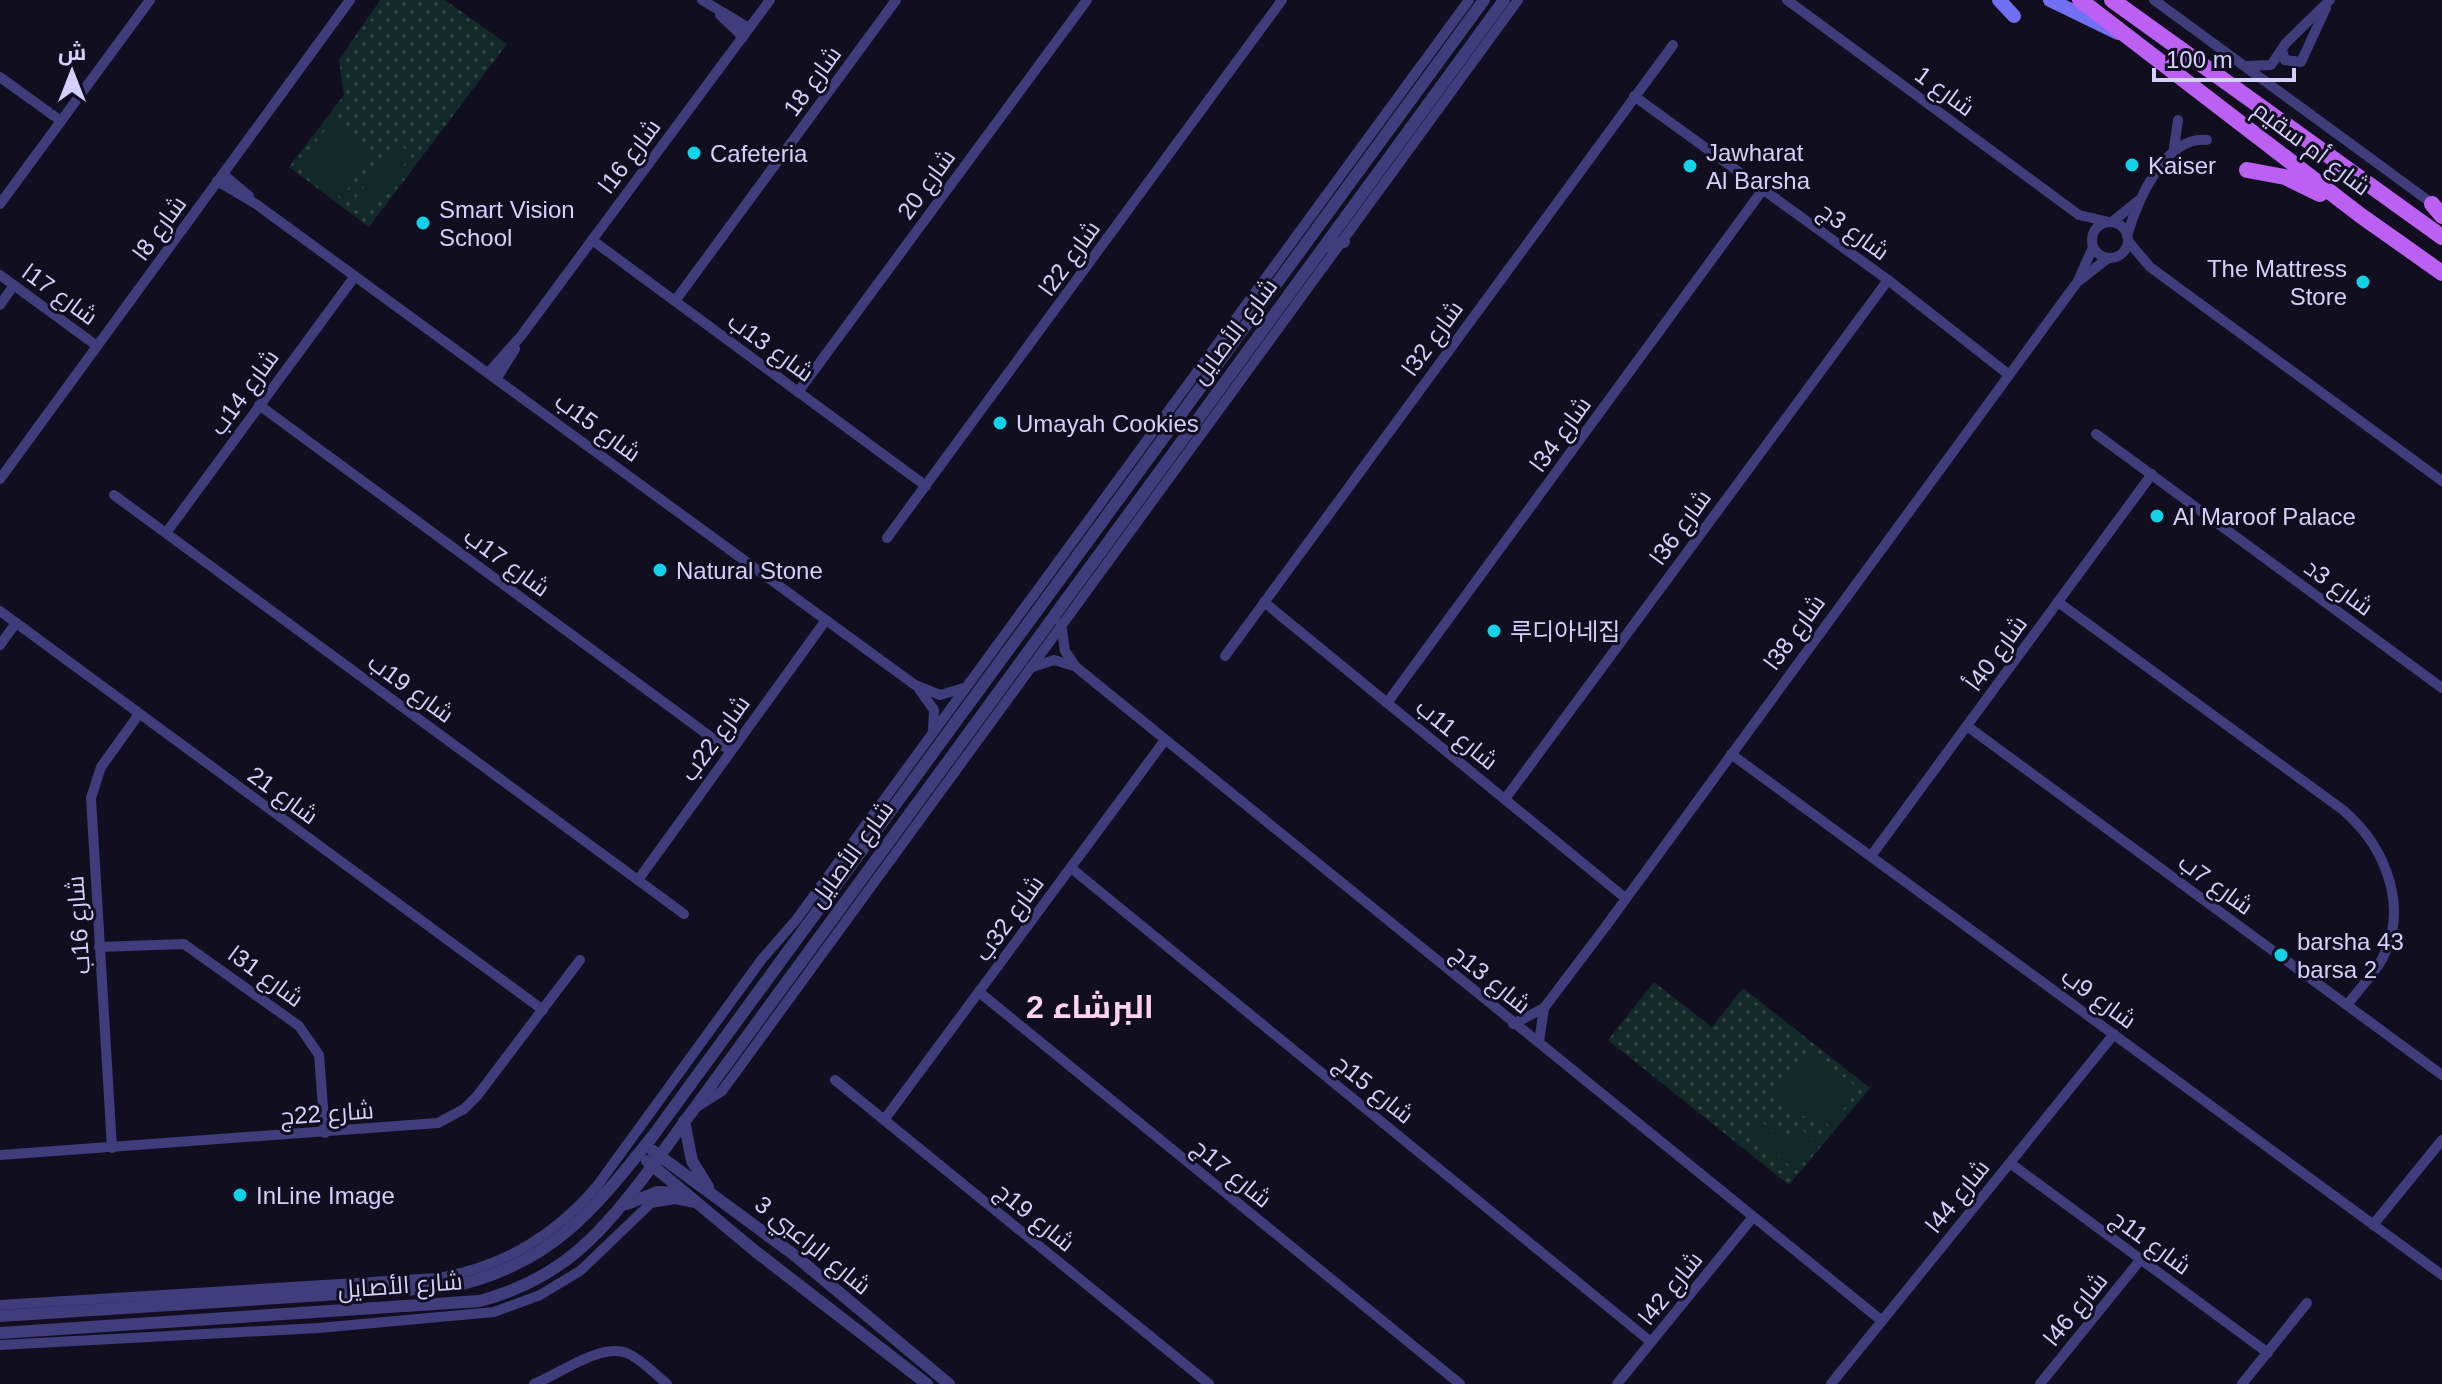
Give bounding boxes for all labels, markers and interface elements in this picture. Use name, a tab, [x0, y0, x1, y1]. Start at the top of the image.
north arrow	[32, 32, 112, 112]
scale bar	[2154, 32, 2294, 82]
text: ش	[58, 40, 86, 66]
street label: شارع 18	[778, 41, 849, 123]
text: 100 m	[2166, 46, 2233, 73]
street label: شارع 1	[1908, 61, 1980, 124]
street label: شارع أم سقيم	[2246, 94, 2377, 203]
street label: شارع 16ا	[592, 113, 668, 200]
place label: Jawharat Al Barsha	[1706, 139, 1811, 194]
place label: Cafeteria	[710, 140, 808, 167]
marker: Cafeteria	[685, 144, 703, 162]
street label: شارع 20	[892, 144, 963, 226]
place label: Kaiser	[2148, 152, 2216, 179]
marker: Kaiser	[2123, 156, 2141, 174]
marker: Jawharat Al Barsha	[1681, 157, 1699, 175]
street label: شارع 8ا	[127, 191, 194, 267]
place label: Smart Vision School	[439, 196, 575, 251]
street label: شارع 3ج	[1812, 196, 1894, 268]
marker: Smart Vision School	[414, 214, 432, 232]
street label: شارع 22ا	[1033, 215, 1108, 303]
place label: The Mattress Store	[2207, 255, 2347, 310]
street label: شارع 17ا	[15, 258, 103, 333]
street label: شارع الأصايل	[1186, 273, 1285, 391]
marker: The Mattress Store	[2354, 273, 2372, 291]
street label: شارع 32ا	[1396, 295, 1471, 383]
street label: شارع 13ب	[721, 307, 819, 389]
street label: شارع 14ب	[204, 344, 286, 442]
street label: شارع 15ب	[548, 387, 646, 469]
street label: شارع 34ا	[1524, 391, 1599, 479]
place label: Umayah Cookies	[1016, 410, 1199, 437]
marker: Umayah Cookies	[991, 414, 1009, 432]
street label: شارع 36ا	[1644, 484, 1719, 572]
place label: Al Maroof Palace	[2173, 503, 2356, 530]
marker: Al Maroof Palace	[2148, 507, 2166, 525]
street label: شارع 17ب	[457, 522, 555, 604]
street label: شارع 3د	[2298, 553, 2379, 623]
place label: Natural Stone	[676, 557, 823, 584]
marker: Natural Stone	[651, 561, 669, 579]
street label: شارع 38ا	[1758, 589, 1833, 677]
street label: شارع 40أ	[1958, 609, 2035, 698]
place label: 루디아네집	[1510, 618, 1620, 645]
marker: 루디아네집	[1485, 622, 1503, 640]
street label: شارع 19ب	[361, 648, 459, 730]
street label: شارع 22ب	[675, 690, 757, 788]
street label: شارع 11ب	[1409, 693, 1503, 777]
street label: شارع 21	[241, 761, 323, 832]
street label: شارع الأصايل	[803, 795, 901, 914]
street label: شارع 7ب	[2172, 848, 2259, 922]
street label: شارع 32ب	[969, 870, 1051, 968]
street label: شارع 16ب	[61, 875, 98, 975]
place label: barsha 43 barsa 2	[2297, 928, 2404, 983]
street label: شارع 13ج	[1444, 939, 1536, 1021]
street label: شارع 31ا	[221, 940, 309, 1015]
marker: barsha 43 barsa 2	[2272, 946, 2290, 964]
street label: شارع 9ب	[2055, 962, 2142, 1036]
district label: البرشاء 2	[1026, 989, 1154, 1026]
street label: شارع 15ج	[1327, 1049, 1419, 1131]
street label: شارع 22ج	[279, 1096, 375, 1133]
street label: شارع 17ج	[1185, 1133, 1277, 1215]
street label: شارع 44ا	[1919, 1154, 1997, 1240]
street label: شارع 19ج	[988, 1177, 1080, 1259]
place label: InLine Image	[256, 1182, 395, 1209]
marker: InLine Image	[231, 1186, 249, 1204]
street label: شارع الراعبي 3	[746, 1190, 876, 1304]
street label: شارع 11ج	[2104, 1204, 2196, 1282]
street label: شارع 42ا	[1632, 1246, 1710, 1332]
street label: شارع الأصايل	[337, 1267, 464, 1306]
street label: شارع 46ا	[2037, 1267, 2115, 1353]

